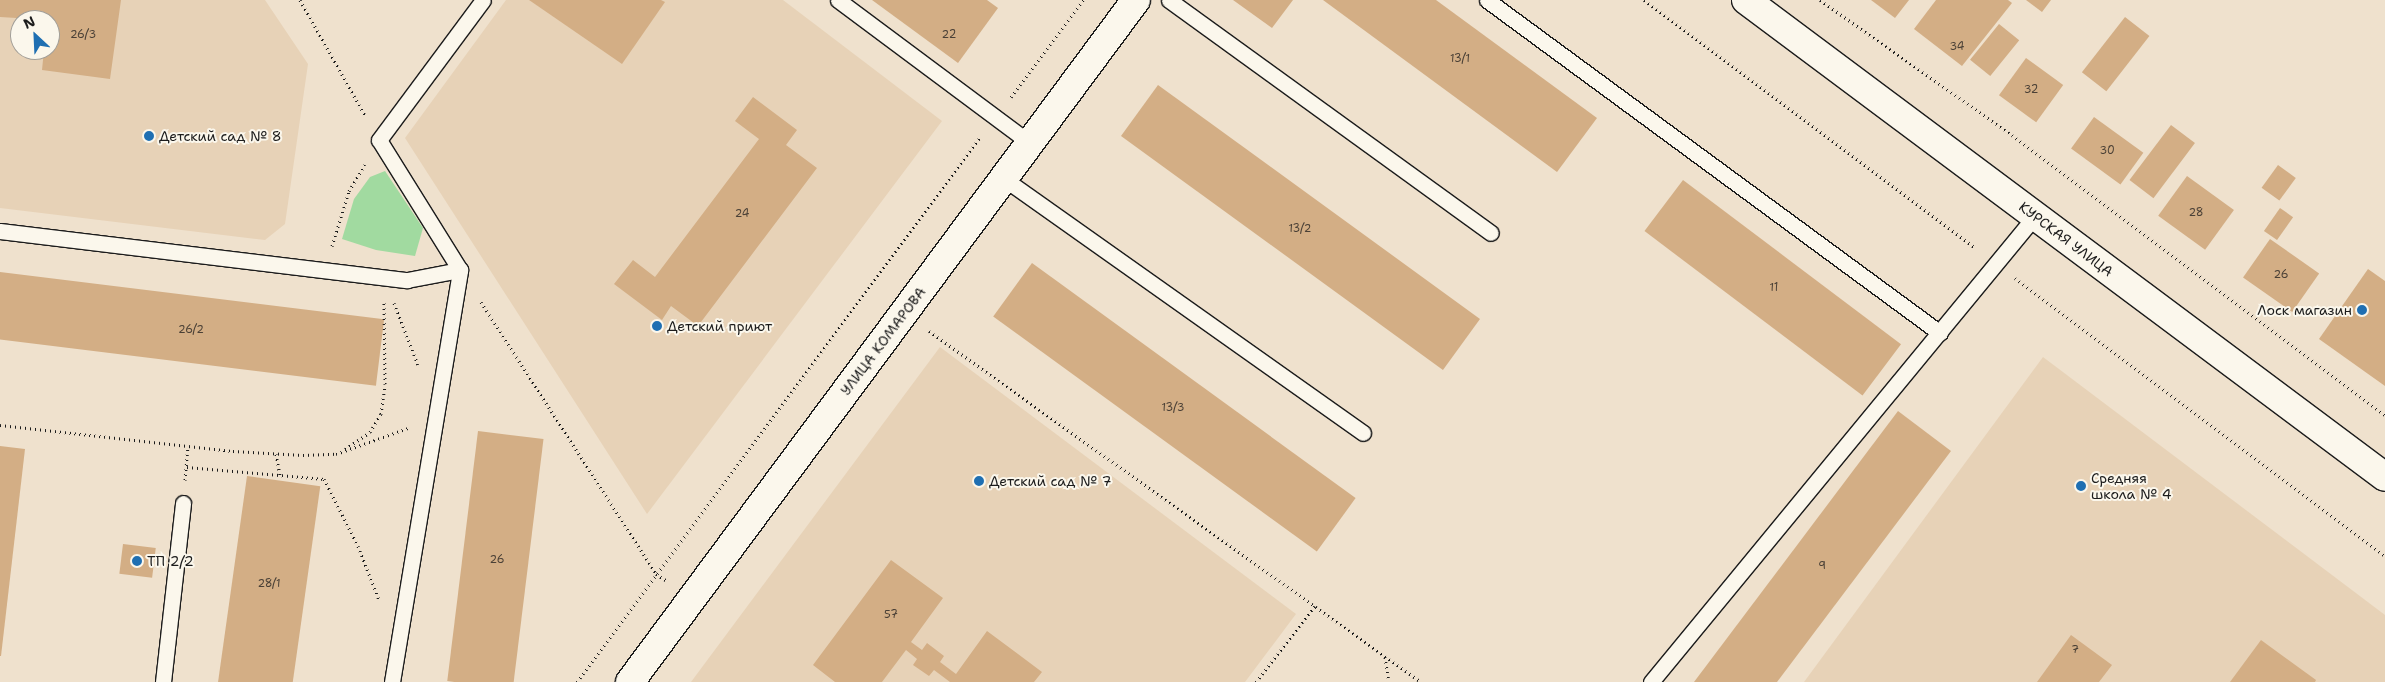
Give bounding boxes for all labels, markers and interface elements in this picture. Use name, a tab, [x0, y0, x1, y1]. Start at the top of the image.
north arrow	[10, 10, 60, 60]
text: N	[20, 12, 38, 33]
house number: 26/3	[70, 28, 96, 42]
house number: 22	[942, 28, 956, 42]
house number: 34	[1950, 40, 1964, 54]
house number: 13/1	[1450, 52, 1470, 66]
house number: 32	[2024, 83, 2038, 97]
place label: Детский сад № 8	[159, 128, 282, 144]
marker: Детский сад № 8	[143, 130, 155, 142]
house number: 30	[2099, 144, 2115, 158]
street label: КУРСКАЯ УЛИЦА	[2016, 198, 2116, 280]
house number: 28	[2188, 206, 2204, 220]
house number: 24	[735, 207, 749, 221]
house number: 13/2	[1289, 222, 1311, 236]
house number: 26	[2274, 268, 2288, 282]
house number: 11	[1770, 281, 1778, 295]
street label: УЛИЦА КОМАРОВА	[837, 284, 929, 398]
place label: Лоск магазин	[2257, 302, 2352, 318]
marker: Лоск магазин	[2356, 304, 2368, 316]
place label: Детский приют	[667, 318, 772, 334]
marker: Детский приют	[651, 320, 663, 332]
house number: 26/2	[178, 323, 204, 337]
house number: 13/3	[1161, 401, 1185, 415]
place label: Средняя школа № 4	[2091, 470, 2172, 502]
place label: Детский сад № 7	[989, 473, 1112, 489]
marker: Детский сад № 7	[973, 475, 985, 487]
marker: Средняя школа № 4	[2075, 480, 2087, 492]
place label: ТП 2/2	[147, 553, 194, 569]
house number: 26	[490, 553, 504, 567]
marker: ТП 2/2	[131, 555, 143, 567]
house number: 9	[1818, 559, 1826, 573]
house number: 28/1	[257, 577, 281, 591]
house number: 57	[884, 608, 898, 622]
house number: 7	[2071, 643, 2079, 657]

